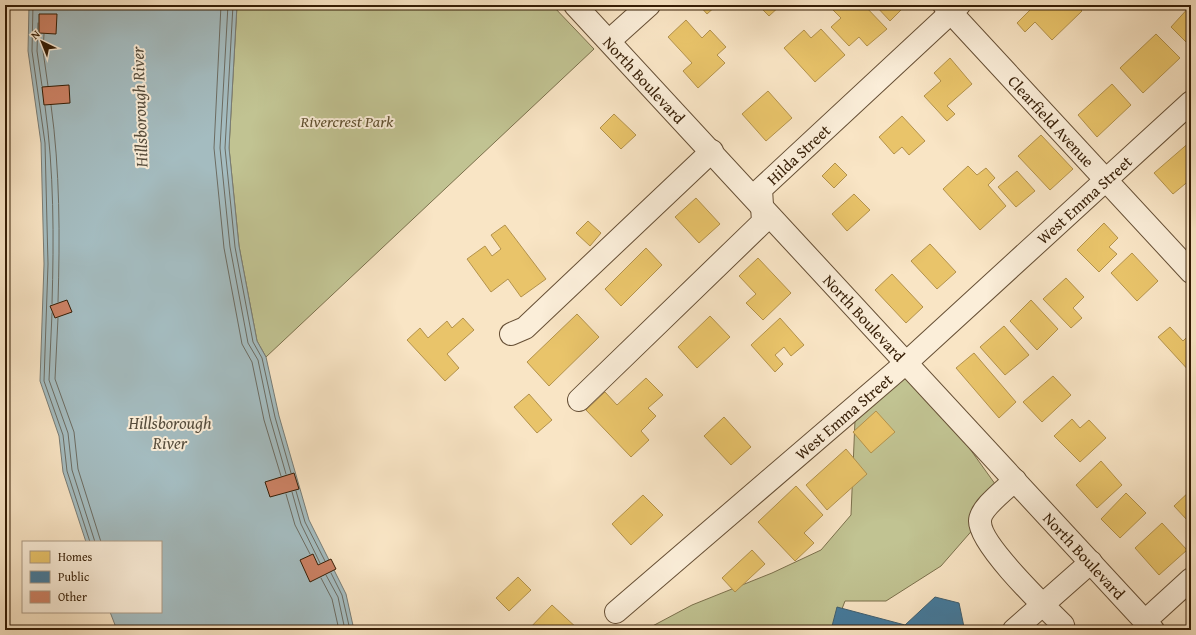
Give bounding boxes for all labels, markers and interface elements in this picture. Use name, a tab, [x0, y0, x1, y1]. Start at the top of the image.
north arrow	[22, 22, 62, 62]
text: N	[27, 26, 44, 43]
street label: North Boulevard	[598, 31, 691, 129]
water label: Hillsborough River	[124, 46, 154, 169]
street label: Clearfield Avenue	[1002, 70, 1100, 172]
park label: Rivercrest Park	[300, 109, 394, 133]
street label: Hilda Street	[761, 118, 836, 190]
street label: West Emma Street	[1031, 149, 1138, 250]
street label: North Boulevard	[818, 269, 911, 367]
street label: West Emma Street	[790, 367, 898, 465]
water label: Hillsborough River	[127, 410, 212, 455]
street label: North Boulevard	[1038, 507, 1131, 605]
legend	[22, 541, 162, 613]
text: Homes	[58, 548, 93, 565]
text: Public	[58, 568, 90, 585]
text: Other	[58, 588, 87, 605]

